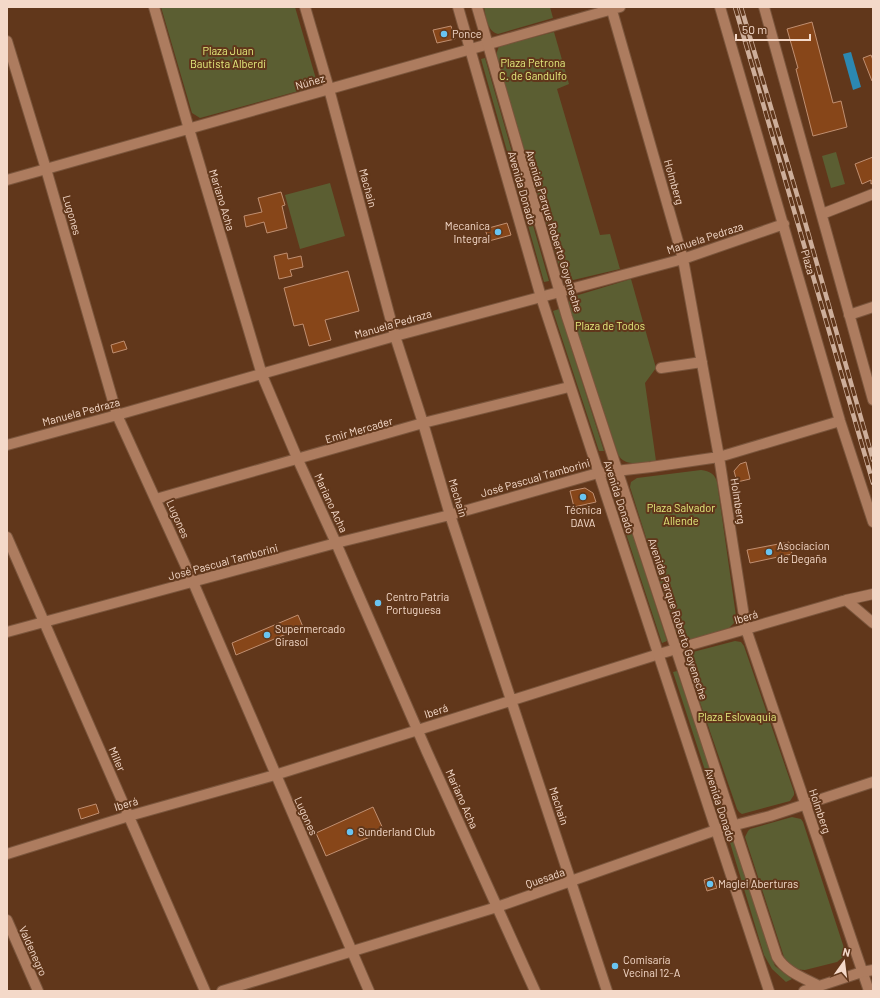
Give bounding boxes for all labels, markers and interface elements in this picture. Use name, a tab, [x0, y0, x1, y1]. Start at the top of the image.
scale bar	[736, 16, 810, 42]
text: 50 m	[742, 22, 767, 36]
place label: Ponce	[452, 27, 482, 40]
marker: Ponce	[439, 29, 449, 39]
park label: Plaza Juan Bautista Alberdi	[190, 44, 266, 70]
park label: Plaza Petrona C. de Gandulfo	[499, 56, 567, 82]
street label: Núñez	[294, 71, 326, 92]
street label: Avenida Parque Roberto Goyeneche	[524, 148, 585, 314]
street label: Avenida Donado	[506, 149, 539, 226]
street label: Holmberg	[662, 158, 687, 206]
street label: Mariano Acha	[207, 167, 238, 232]
street label: Machain	[357, 167, 380, 209]
street label: Lugones	[61, 193, 84, 236]
place label: Mecanica Integral	[445, 219, 490, 245]
street label: Manuela Pedraza	[665, 219, 745, 256]
marker: Mecanica Integral	[493, 227, 503, 237]
street label: Plaza	[799, 248, 818, 276]
street label: Manuela Pedraza	[353, 306, 433, 341]
park label: Plaza de Todos	[575, 319, 645, 332]
street label: Manuela Pedraza	[41, 395, 121, 428]
street label: Emir Mercader	[324, 414, 394, 445]
street label: José Pascual Tamborini	[479, 456, 591, 499]
street label: Avenida Donado	[602, 459, 637, 535]
street label: Mariano Acha	[312, 471, 351, 534]
street label: Machain	[446, 477, 470, 519]
street label: Holmberg	[728, 477, 749, 525]
marker: Técnica DAVA	[578, 492, 588, 502]
street label: Lugones	[164, 497, 193, 540]
park label: Plaza Salvador Allende	[647, 501, 715, 527]
place label: Técnica DAVA	[564, 503, 602, 529]
street label: Avenida Parque Roberto Goyeneche	[646, 537, 711, 701]
place label: Asociacion de Degaña	[777, 539, 830, 565]
street label: José Pascual Tamborini	[166, 541, 279, 582]
marker: Asociacion de Degaña	[764, 547, 774, 557]
place label: Centro Patria Portuguesa	[386, 590, 449, 616]
marker: Centro Patria Portuguesa	[373, 598, 383, 608]
street label: Iberá	[732, 607, 759, 626]
place label: Supermercado Girasol	[275, 622, 345, 648]
marker: Supermercado Girasol	[262, 630, 272, 640]
street label: Iberá	[422, 701, 449, 720]
park label: Plaza Eslovaquia	[698, 710, 776, 723]
street label: Miller	[106, 744, 129, 773]
street label: Mariano Acha	[444, 767, 481, 831]
street label: Avenida Donado	[703, 767, 738, 843]
street label: Machain	[547, 785, 572, 827]
street label: Holmberg	[807, 787, 834, 835]
street label: Iberá	[112, 794, 139, 813]
street label: Lugones	[292, 794, 321, 837]
place label: Sunderland Club	[358, 825, 435, 838]
marker: Sunderland Club	[345, 827, 355, 837]
street label: Quesada	[524, 865, 566, 890]
place label: Maglei Aberturas	[718, 877, 798, 890]
marker: Maglei Aberturas	[705, 879, 715, 889]
street label: Valdenegro	[17, 924, 50, 978]
north arrow	[824, 942, 864, 982]
text: N	[841, 945, 852, 959]
place label: Comisaría Vecinal 12-A	[623, 953, 681, 979]
marker: Comisaría Vecinal 12-A	[610, 961, 620, 971]

